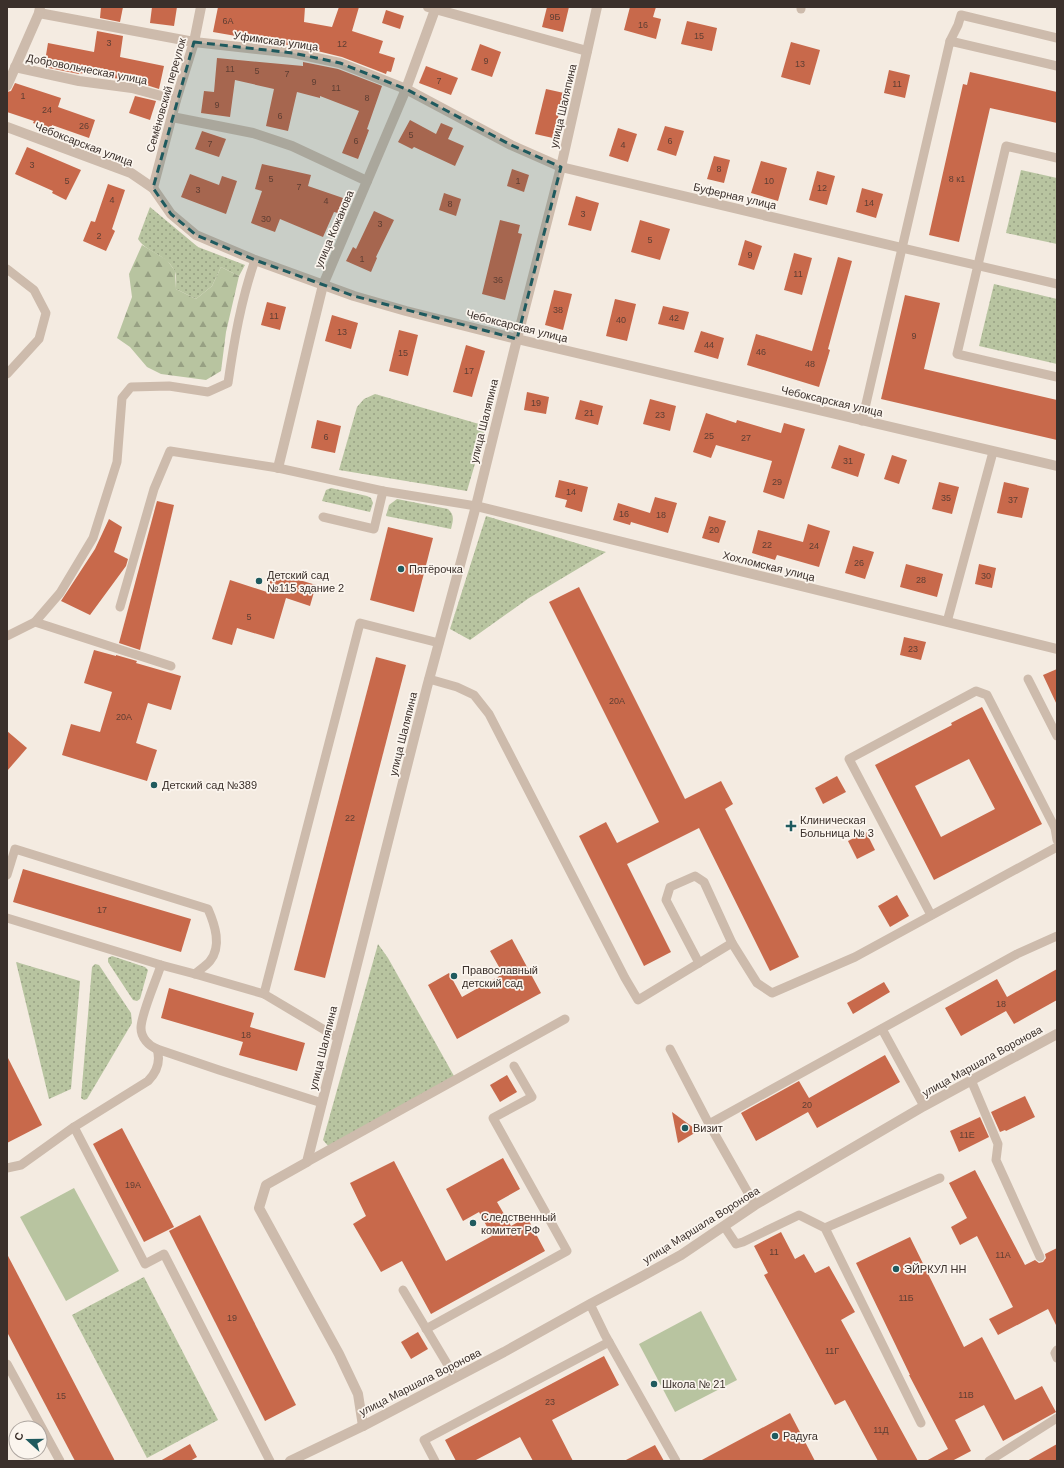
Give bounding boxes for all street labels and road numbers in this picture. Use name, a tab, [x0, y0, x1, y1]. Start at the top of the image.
street label: Уфимская улица	[233, 29, 320, 53]
street label: Семёновский переулок	[144, 36, 188, 153]
street label: Добровольческая улица	[25, 51, 149, 87]
street label: улица Шаляпина	[547, 62, 579, 149]
street label: Чебоксарская улица	[33, 120, 136, 169]
street label: Буферная улица	[692, 181, 779, 212]
street label: улица Кожанова	[312, 188, 356, 270]
street label: Чебоксарская улица	[465, 308, 570, 345]
street label: улица Шаляпина	[468, 377, 500, 464]
street label: Чебоксарская улица	[780, 383, 885, 419]
street label: Хохломская улица	[722, 549, 817, 584]
street label: улица Шаляпина	[387, 690, 419, 777]
street label: улица Шаляпина	[307, 1004, 339, 1091]
street label: улица Маршала Воронова	[920, 1023, 1045, 1099]
street label: улица Маршала Воронова	[641, 1184, 762, 1266]
street label: улица Маршала Воронова	[357, 1346, 484, 1418]

